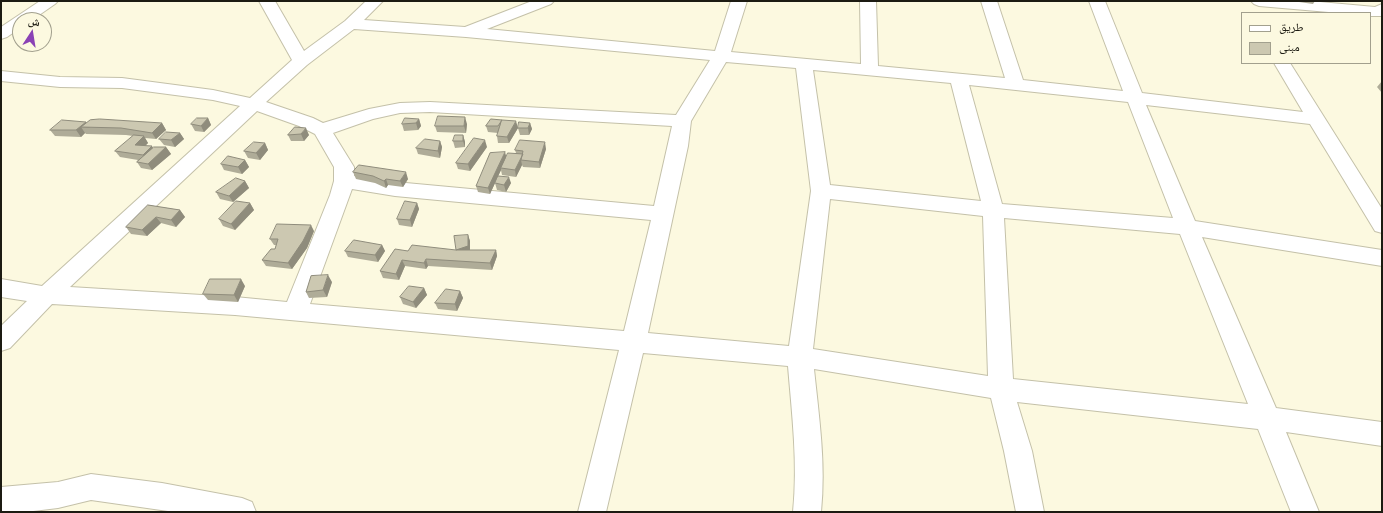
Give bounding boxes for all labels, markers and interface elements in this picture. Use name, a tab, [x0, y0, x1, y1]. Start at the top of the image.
north arrow	[12, 12, 52, 52]
legend	[1241, 12, 1371, 64]
text: ش	[27, 13, 41, 29]
text: طريق	[1279, 19, 1304, 35]
text: مبنى	[1279, 39, 1300, 55]

